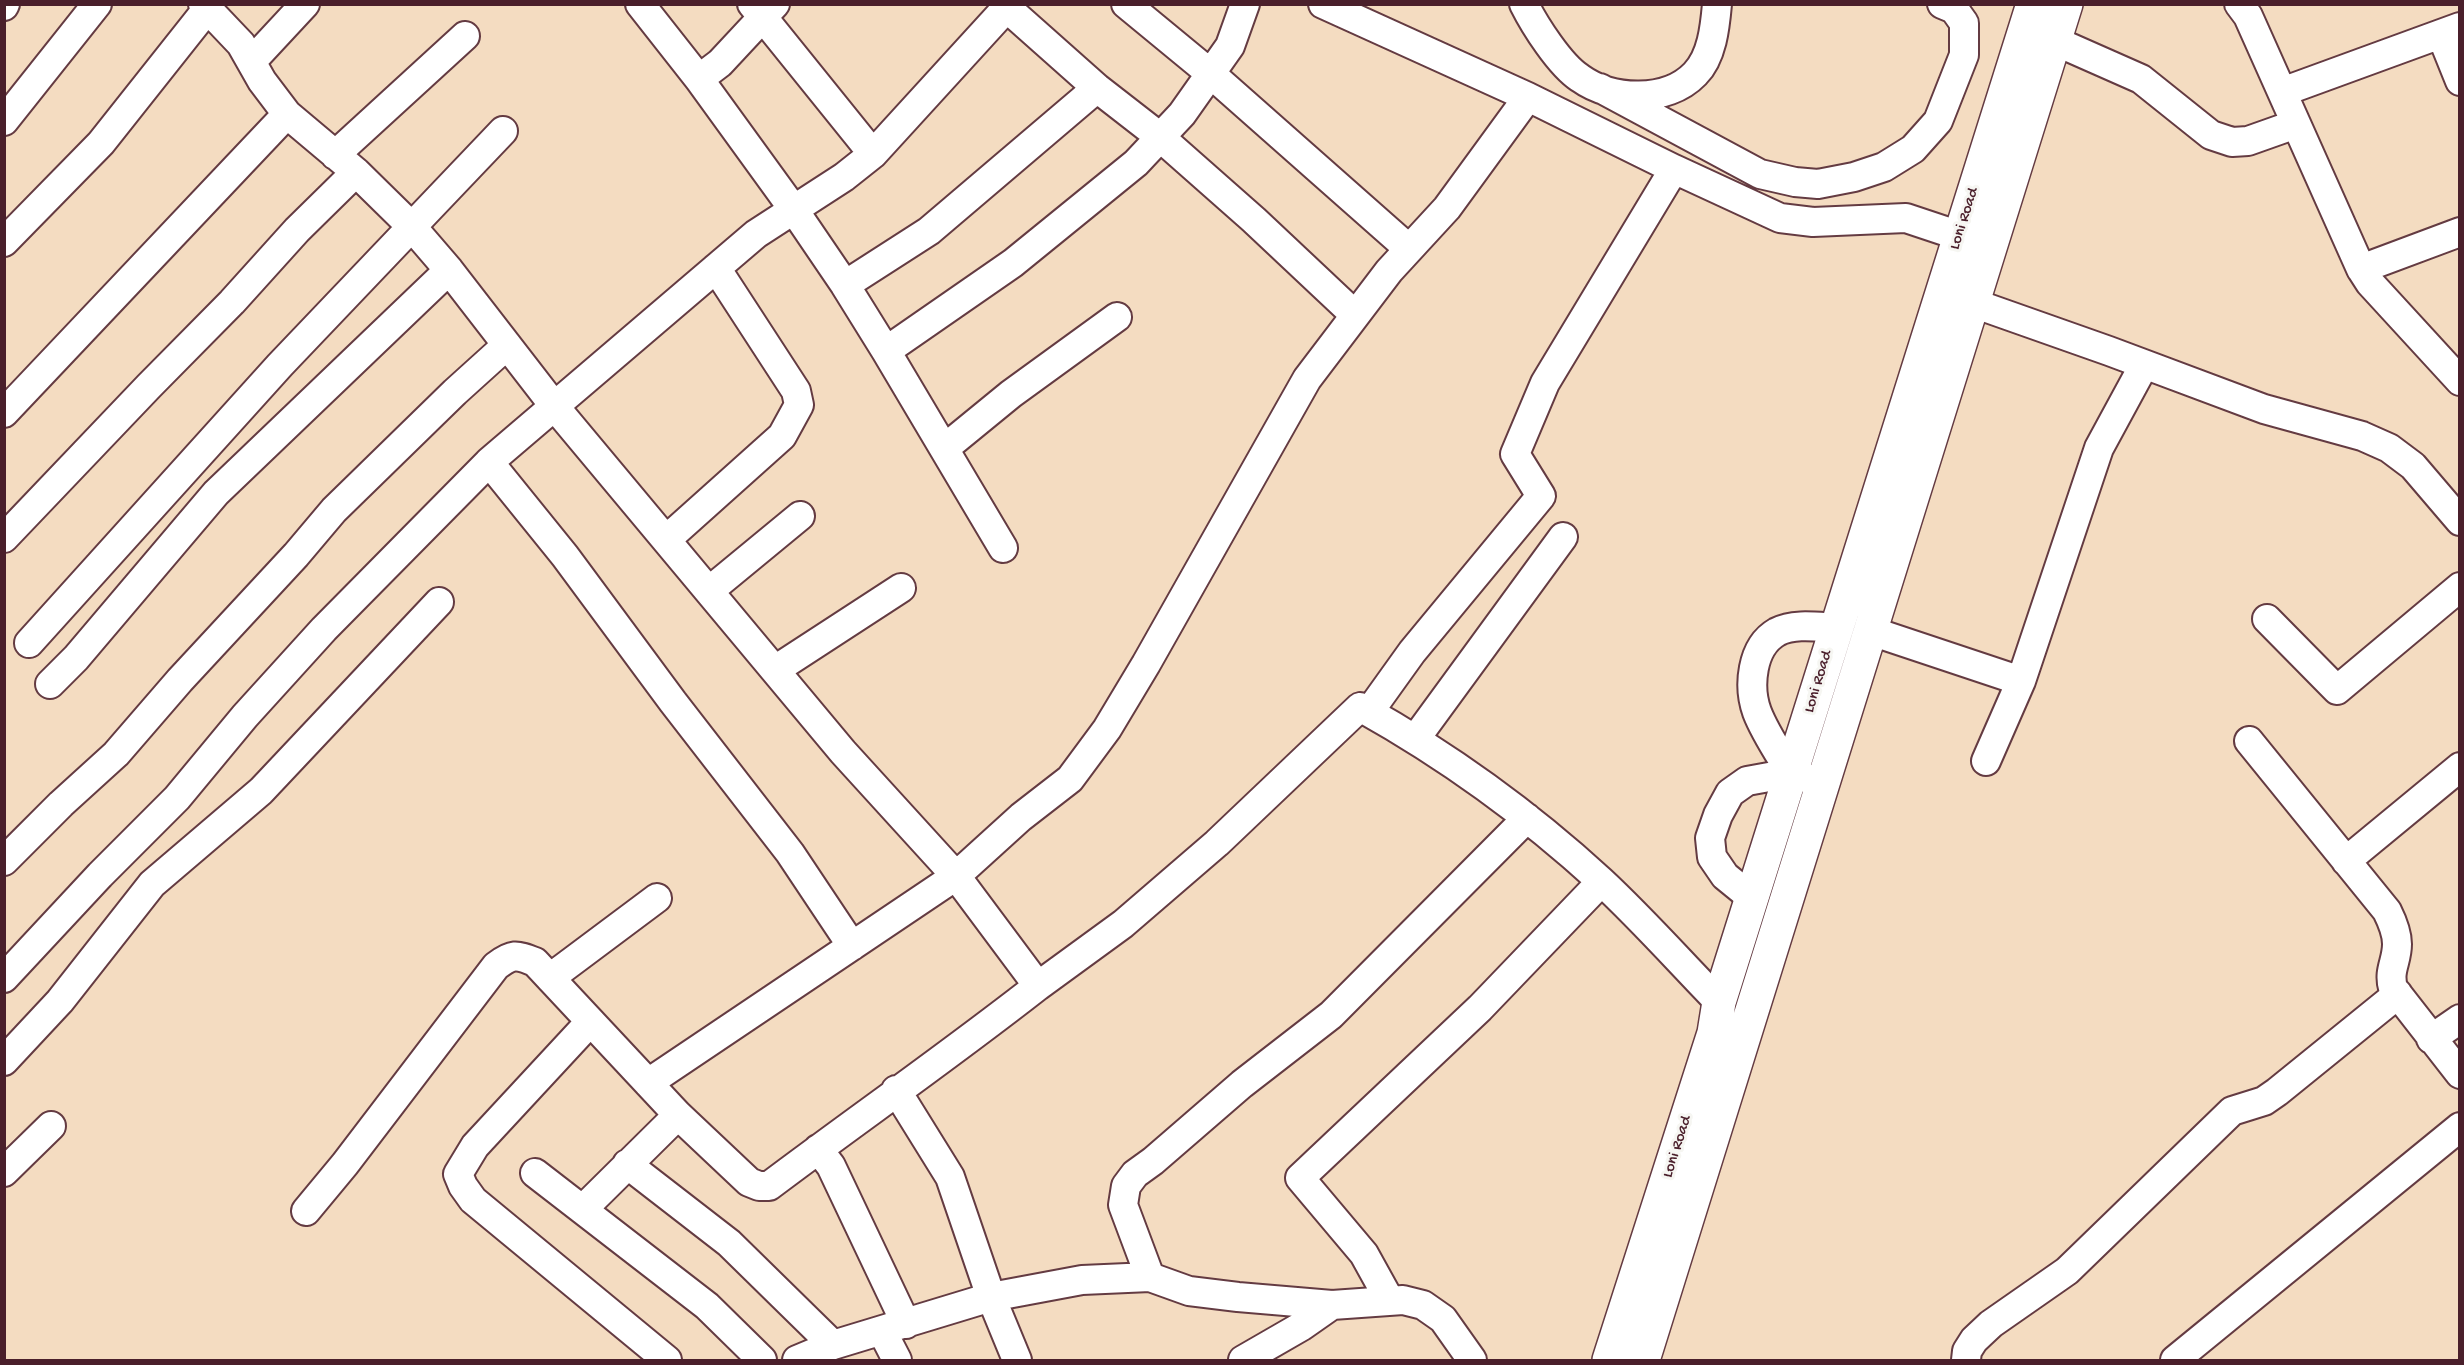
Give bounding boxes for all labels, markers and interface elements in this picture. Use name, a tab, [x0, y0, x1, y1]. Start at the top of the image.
street label: Loni Road	[1946, 186, 1984, 252]
street label: Loni Road	[1800, 649, 1838, 715]
street label: Loni Road	[1659, 1114, 1697, 1180]

